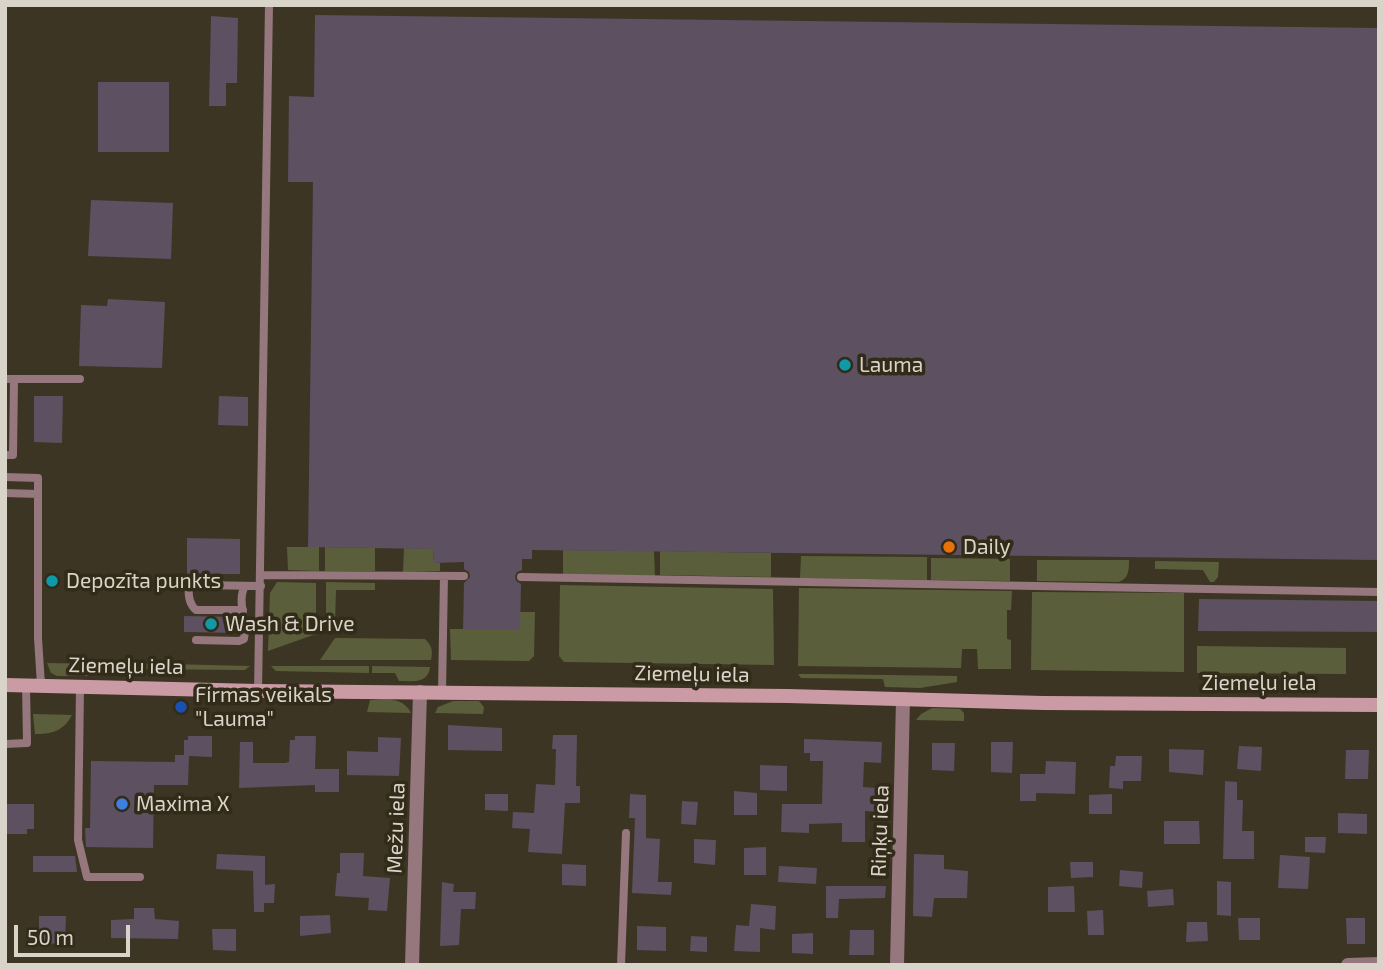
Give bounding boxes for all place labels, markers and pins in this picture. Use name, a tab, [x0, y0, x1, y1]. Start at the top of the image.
place label: Lauma	[859, 352, 923, 378]
marker: Lauma	[837, 357, 853, 373]
place label: Daily	[963, 534, 1011, 560]
marker: Daily	[941, 539, 957, 555]
place label: Depozīta punkts	[66, 568, 221, 594]
marker: Depozīta punkts	[44, 573, 60, 589]
place label: Wash & Drive	[225, 611, 354, 637]
marker: Wash & Drive	[203, 616, 219, 632]
place label: Firmas veikals "Lauma"	[195, 682, 332, 732]
marker: Firmas veikals "Lauma"	[173, 699, 189, 715]
place label: Maxima X	[136, 791, 230, 817]
marker: Maxima X	[114, 796, 130, 812]

